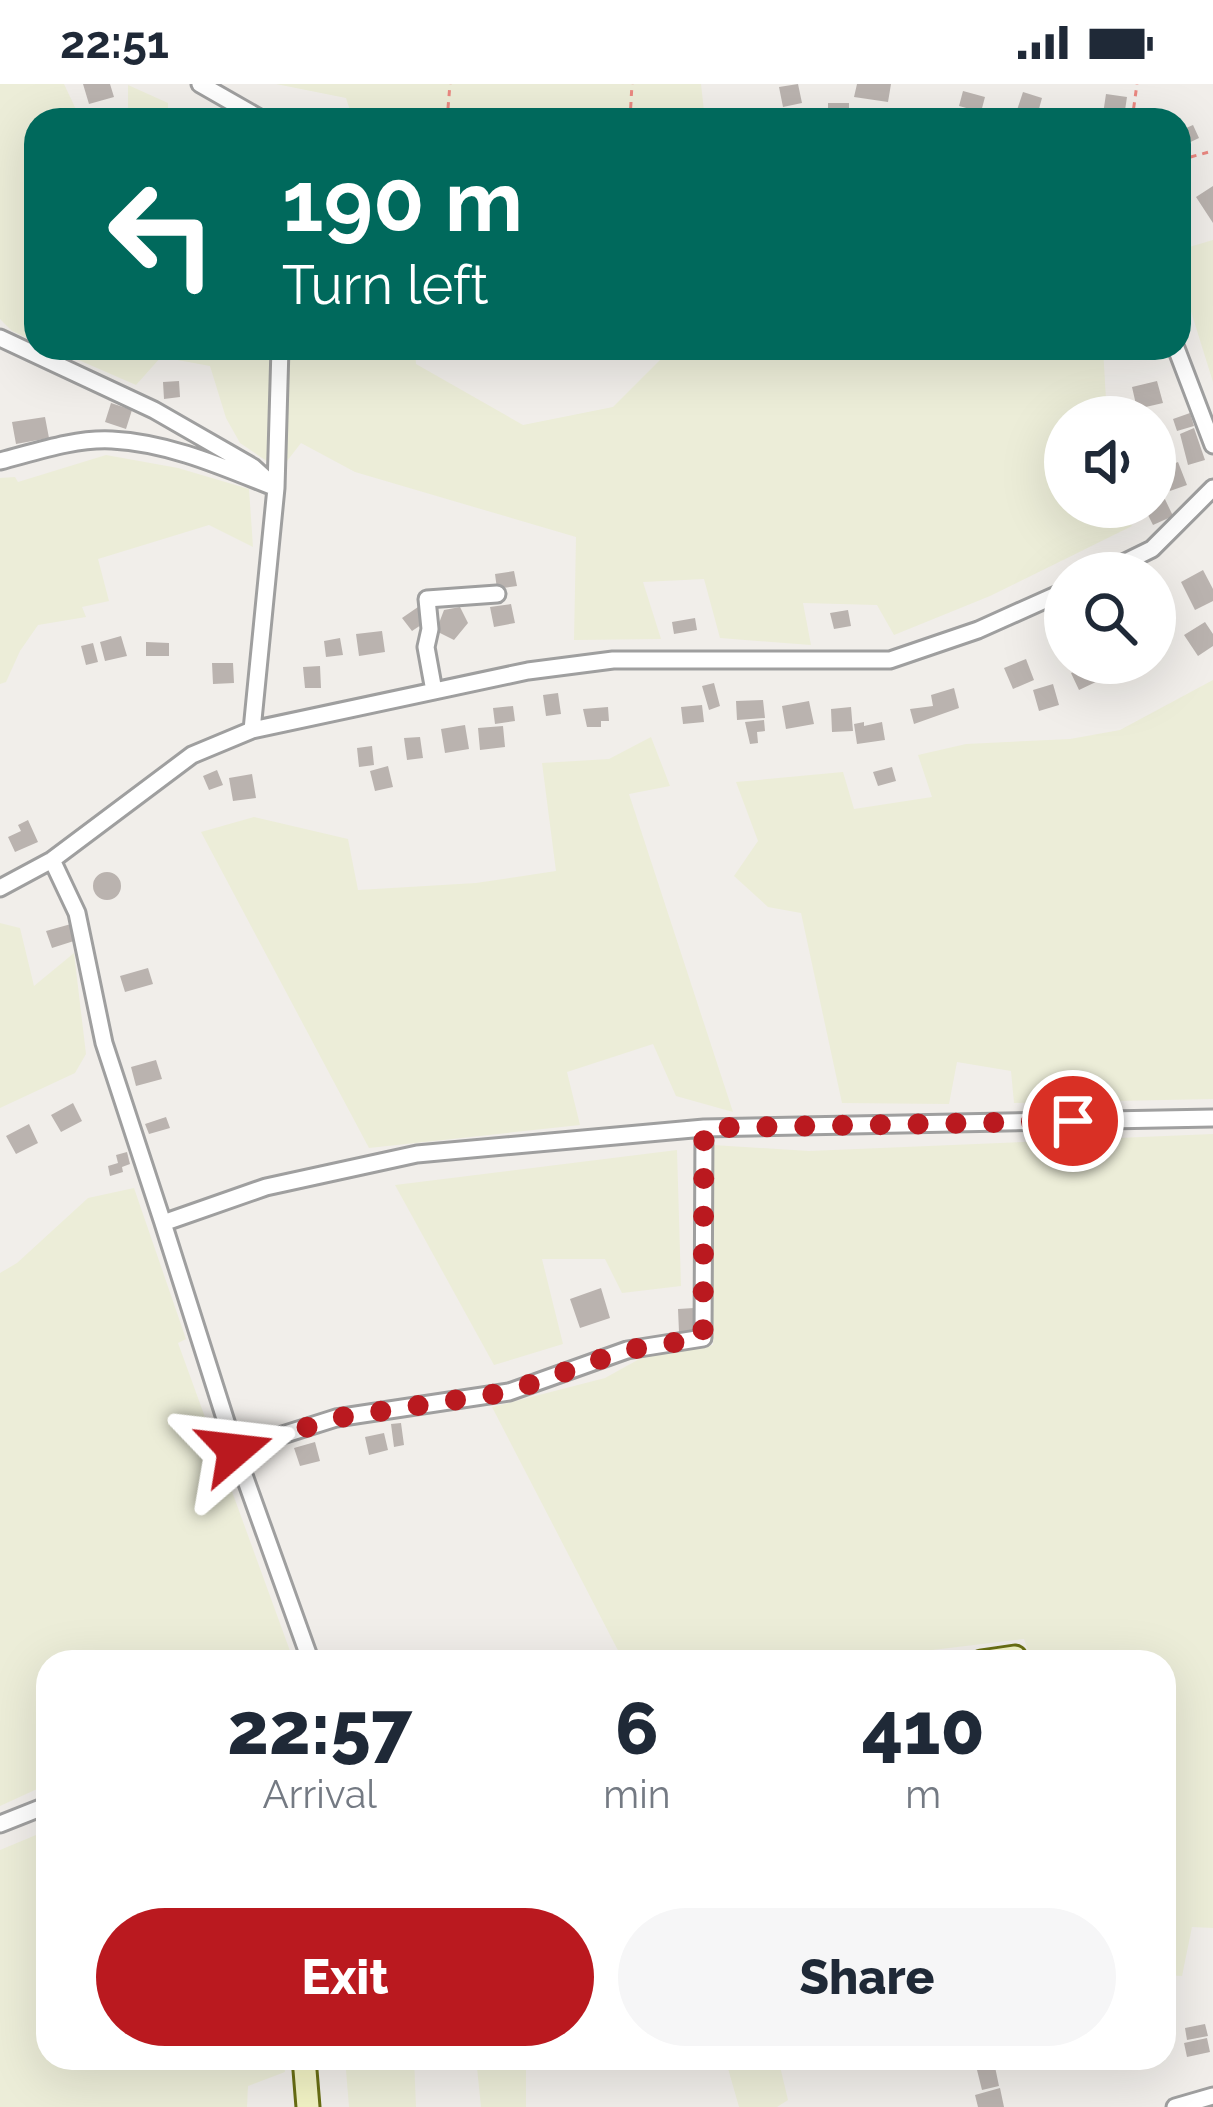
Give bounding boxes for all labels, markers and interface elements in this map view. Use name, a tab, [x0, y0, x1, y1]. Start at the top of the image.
text: 22:51	[60, 16, 169, 69]
text: 190 m	[282, 152, 523, 251]
icon: left	[84, 156, 240, 312]
text: Turn left	[282, 253, 489, 317]
map controls	[1044, 396, 1176, 684]
button: sound	[1044, 396, 1176, 528]
button: search	[1044, 552, 1176, 684]
pin	[1022, 1070, 1124, 1172]
icon: arrive	[1040, 1088, 1106, 1154]
position arrow	[172, 1387, 298, 1513]
text: 22:57	[227, 1686, 412, 1771]
text: 6	[615, 1686, 659, 1771]
text: 410	[862, 1686, 985, 1771]
text: Arrival	[262, 1771, 377, 1817]
text: min	[603, 1771, 670, 1817]
text: m	[905, 1771, 941, 1817]
button: Exit	[96, 1908, 594, 2046]
button: Share	[618, 1908, 1116, 2046]

